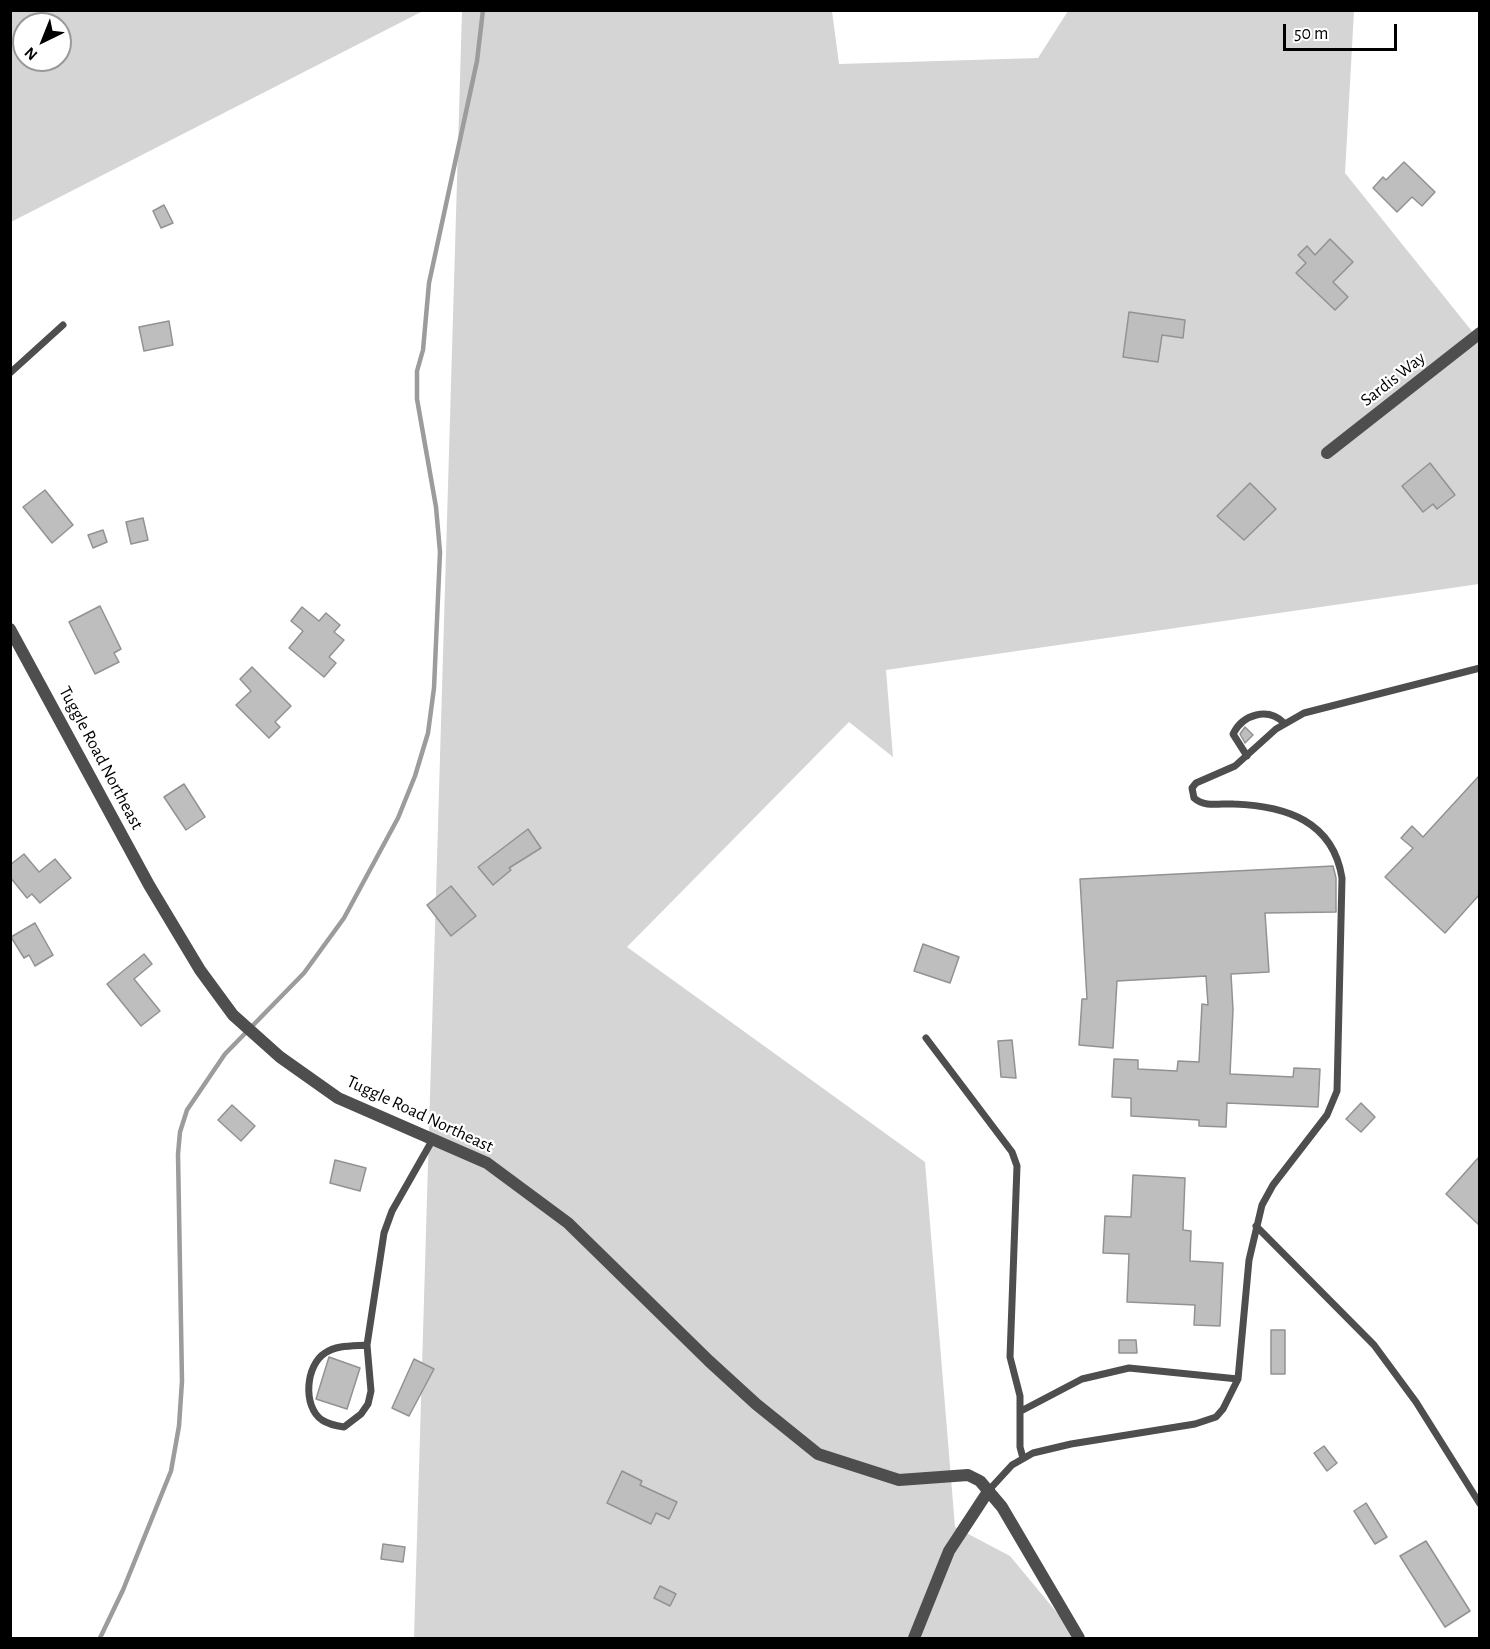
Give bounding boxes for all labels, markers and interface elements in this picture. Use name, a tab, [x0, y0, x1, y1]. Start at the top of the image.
north arrow	[12, 12, 72, 72]
scale bar	[1286, 12, 1400, 50]
text: 50 m	[1294, 25, 1328, 43]
text: N	[22, 44, 41, 63]
street label: Sardis Way	[1356, 347, 1430, 411]
street label: Tuggle Road Northeast	[54, 683, 148, 833]
street label: Tuggle Road Northeast	[343, 1071, 497, 1157]

